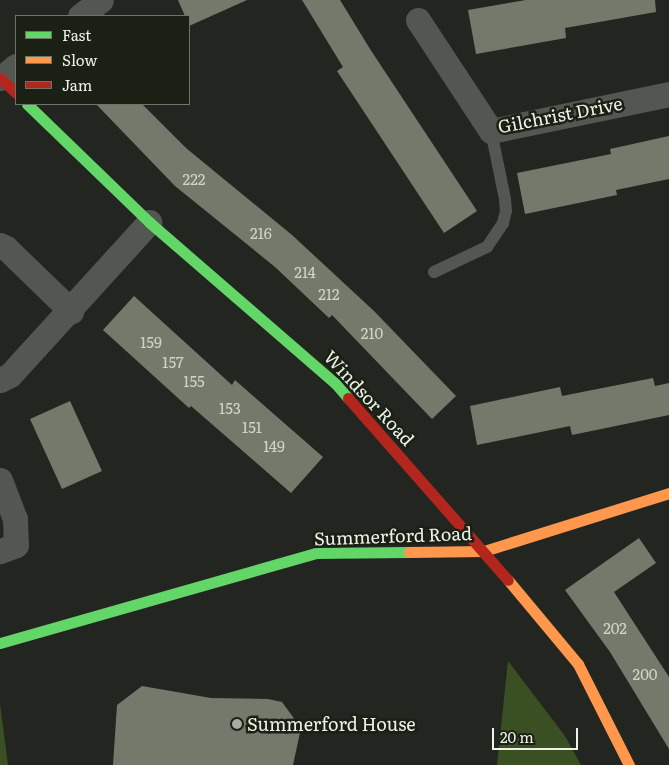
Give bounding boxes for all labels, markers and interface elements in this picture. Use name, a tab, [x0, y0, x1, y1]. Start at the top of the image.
legend	[15, 15, 190, 105]
text: Fast	[62, 23, 91, 46]
text: Slow	[62, 48, 97, 71]
text: Jam	[62, 73, 92, 96]
street label: Gilchrist Drive	[496, 92, 624, 138]
house number: 222	[183, 170, 205, 188]
house number: 216	[250, 224, 272, 242]
house number: 214	[294, 263, 316, 281]
house number: 212	[318, 285, 340, 303]
house number: 210	[361, 324, 383, 342]
house number: 159	[140, 333, 162, 351]
street label: Windsor Road	[319, 346, 419, 450]
house number: 157	[162, 353, 184, 371]
house number: 155	[183, 372, 205, 390]
house number: 153	[219, 399, 241, 417]
house number: 151	[242, 418, 262, 436]
house number: 149	[263, 437, 285, 455]
street label: Summerford Road	[314, 522, 472, 550]
house number: 202	[603, 619, 627, 637]
house number: 200	[633, 665, 657, 683]
place label: Summerford House	[247, 713, 416, 735]
marker: Summerford House	[231, 718, 243, 730]
scale bar	[494, 718, 580, 750]
text: 20 m	[500, 725, 534, 748]

